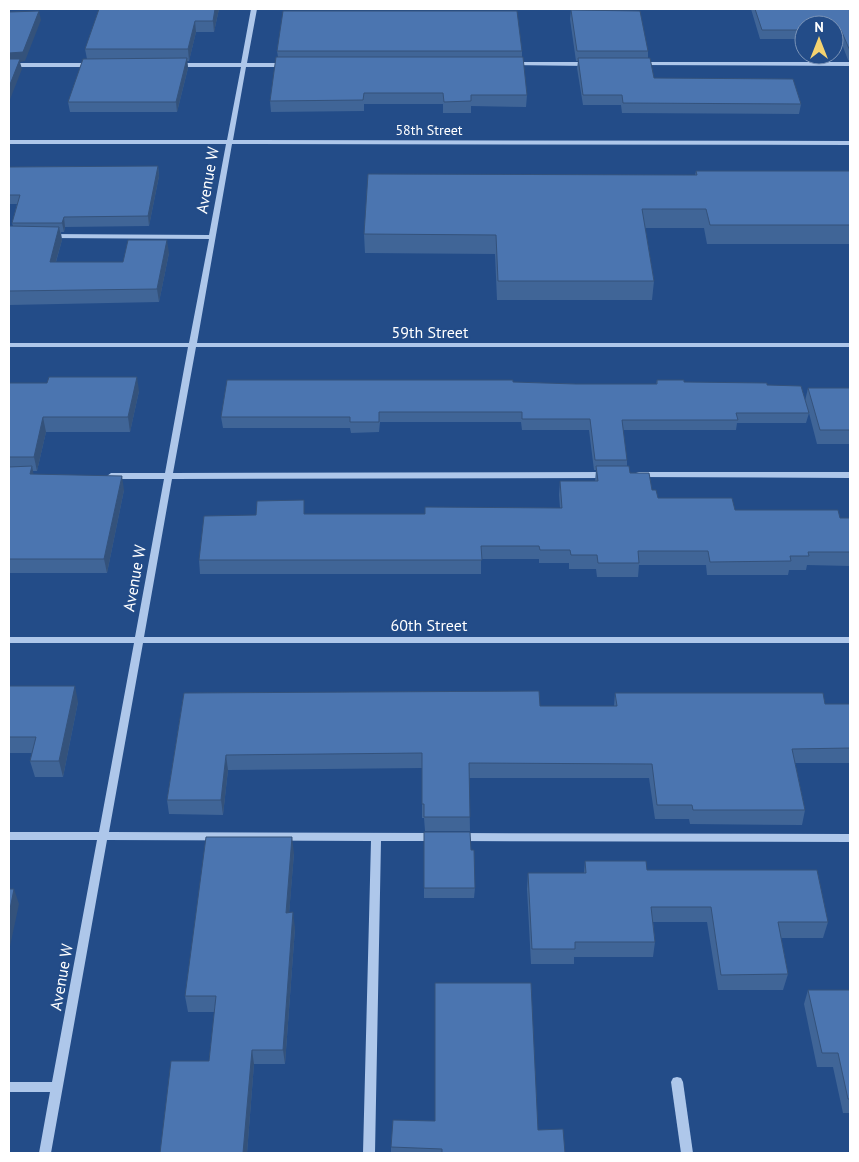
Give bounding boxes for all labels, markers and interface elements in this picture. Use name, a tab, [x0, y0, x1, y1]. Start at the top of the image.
north arrow	[794, 15, 844, 65]
text: N	[814, 18, 824, 36]
street label: 58th Street	[395, 121, 463, 139]
street label: Avenue W	[191, 144, 223, 215]
street label: 59th Street	[392, 322, 469, 342]
street label: Avenue W	[118, 542, 150, 613]
street label: 60th Street	[391, 615, 468, 635]
street label: Avenue W	[45, 941, 77, 1012]

